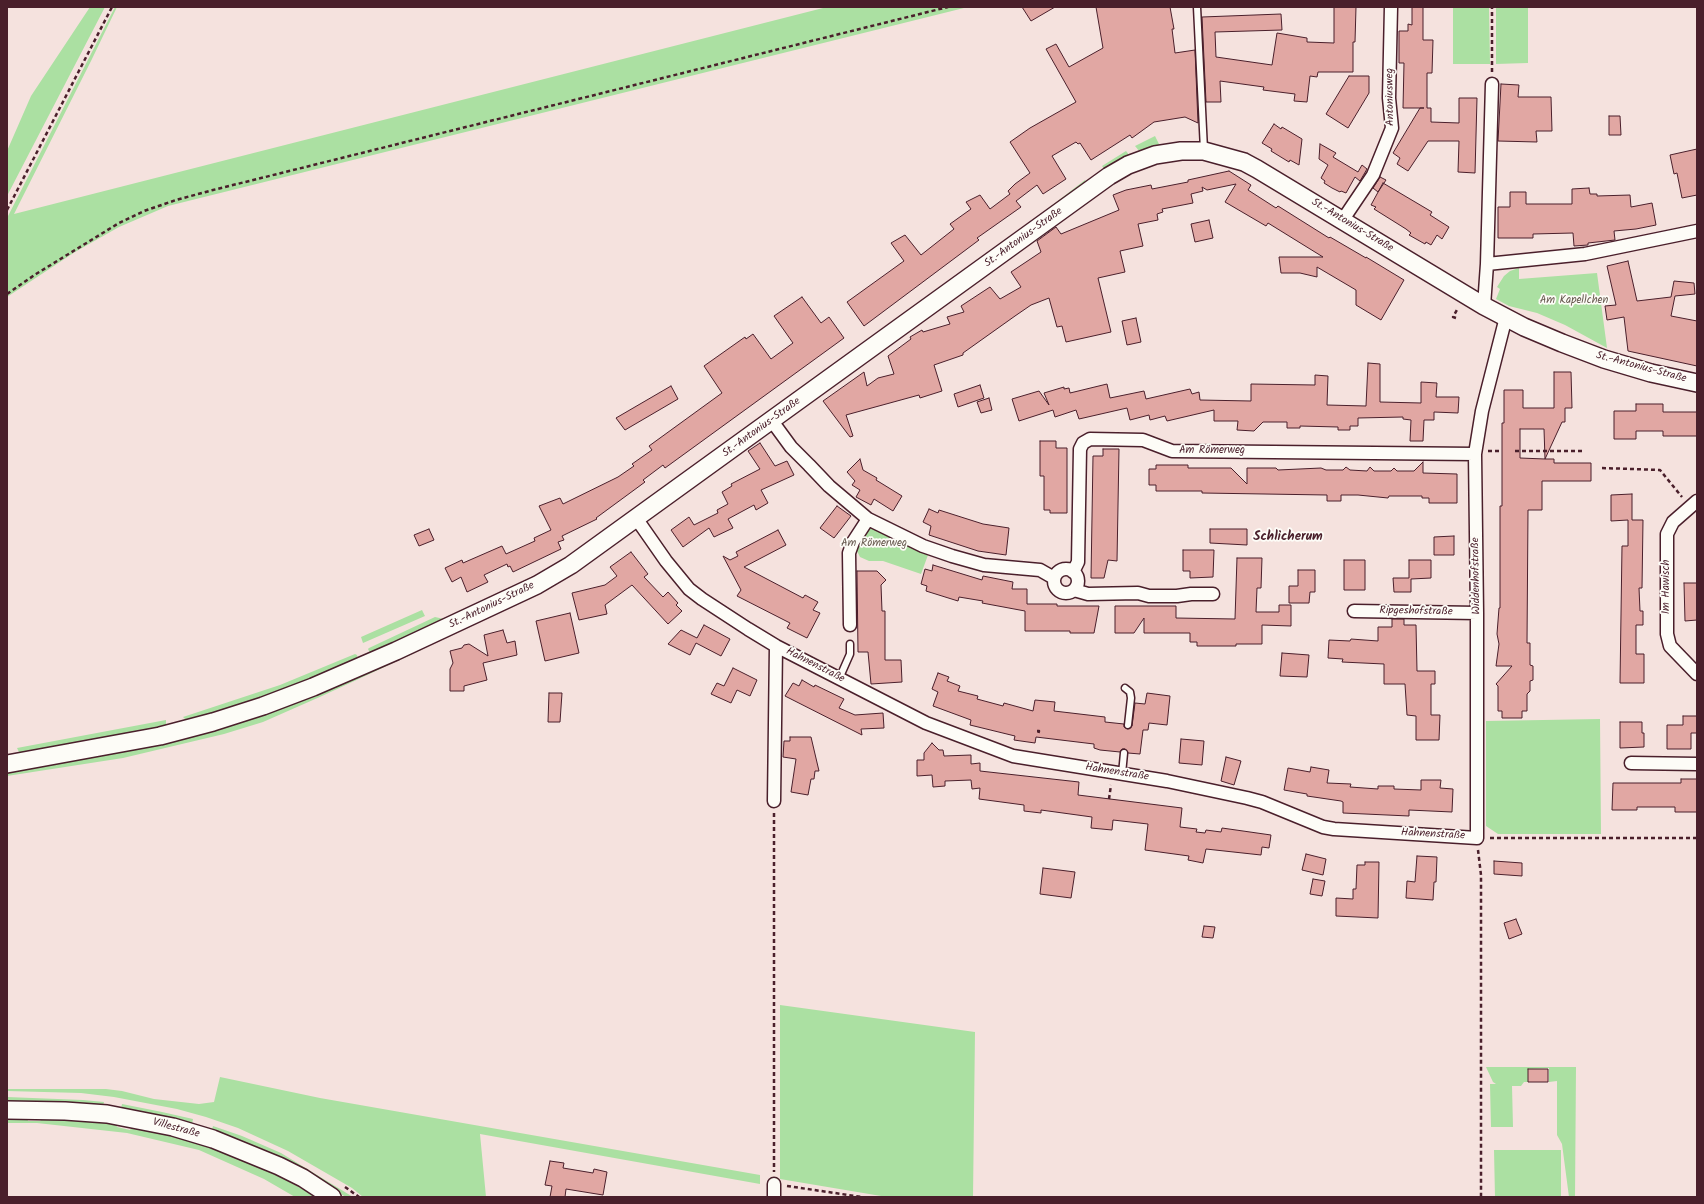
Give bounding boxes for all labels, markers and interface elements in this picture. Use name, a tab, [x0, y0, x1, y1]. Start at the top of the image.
street label: Antoniusweg	[1384, 68, 1398, 126]
street label: St.-Antonius-Straße	[1309, 196, 1395, 256]
street label: St.-Antonius-Straße	[982, 205, 1066, 271]
park label: Am Kapellchen	[1540, 294, 1608, 308]
street label: St.-Antonius-Straße	[1594, 350, 1688, 386]
street label: St.-Antonius-Straße	[720, 395, 804, 461]
street label: Am Römerweg	[1179, 444, 1245, 458]
district label: Schlicherum	[1253, 530, 1323, 546]
park label: Am Römerweg	[841, 537, 907, 551]
street label: Widdenhofstraße	[1470, 537, 1484, 615]
street label: Im Hawisch	[1660, 560, 1674, 614]
street label: St.-Antonius-Straße	[447, 580, 537, 632]
street label: Ripgeshofstraße	[1379, 605, 1453, 619]
street label: Hahnenstraße	[783, 646, 847, 686]
street label: Hahnenstraße	[1084, 761, 1150, 785]
street label: Hahnenstraße	[1401, 827, 1465, 843]
street label: Villestraße	[151, 1116, 201, 1142]

